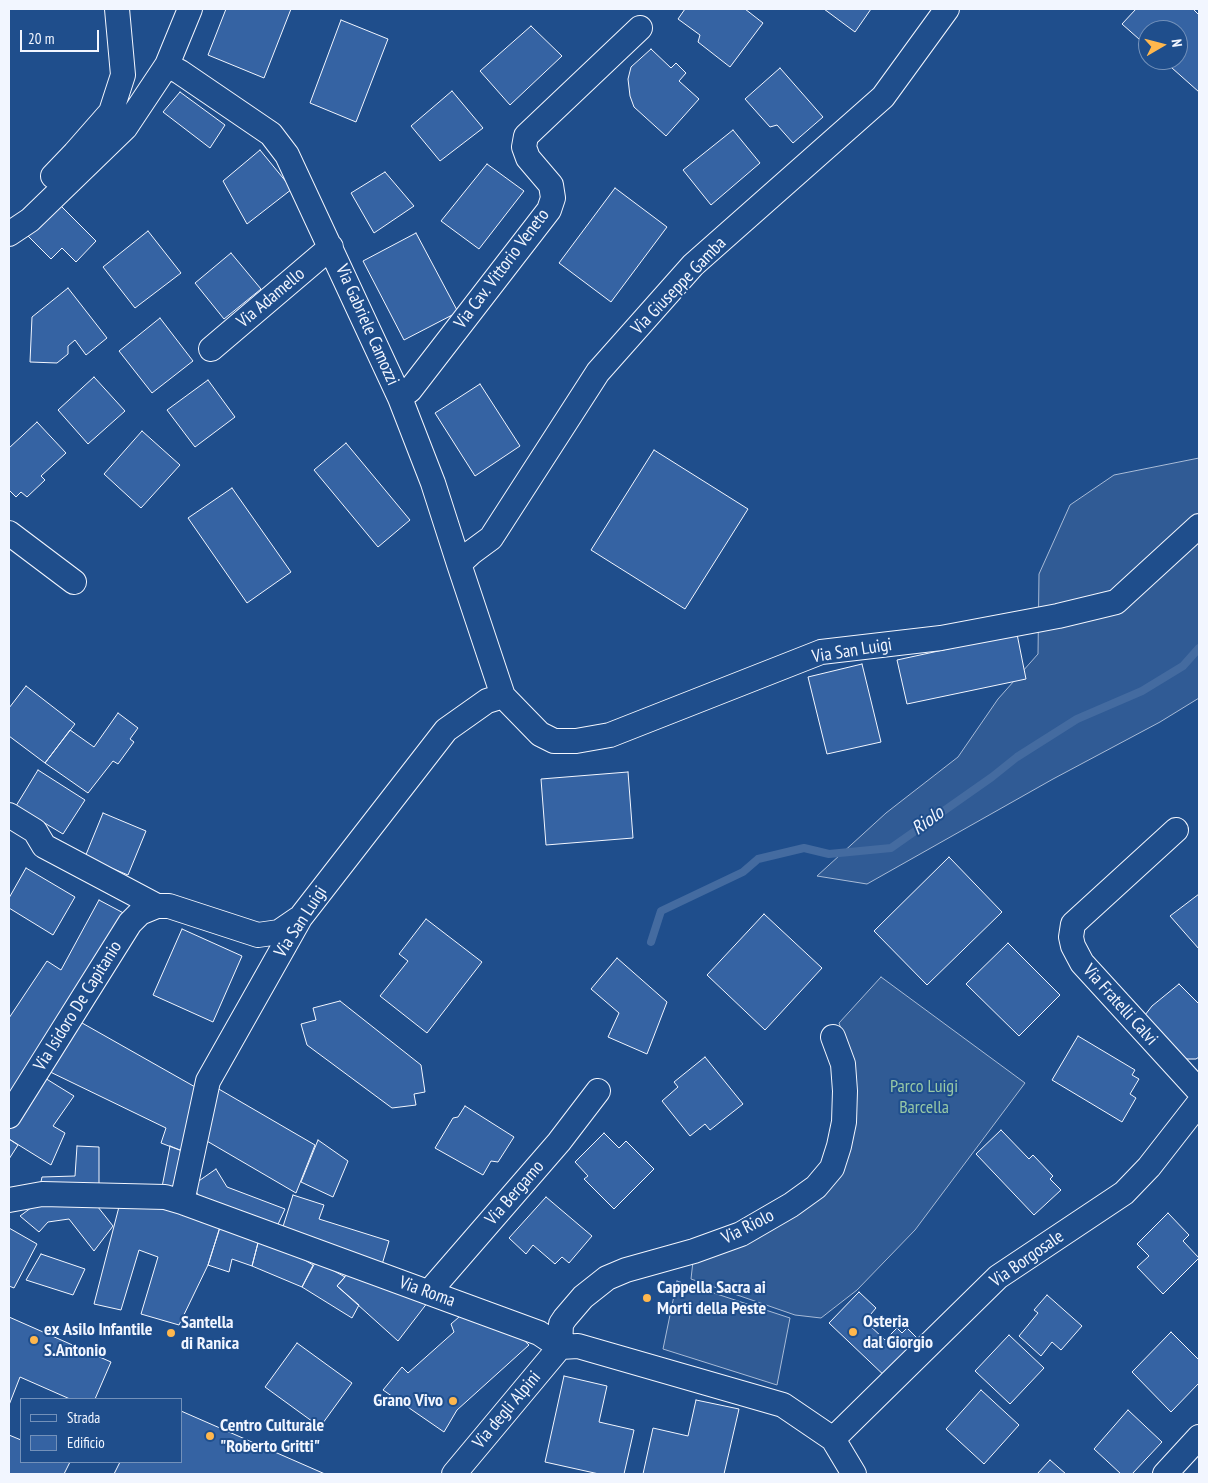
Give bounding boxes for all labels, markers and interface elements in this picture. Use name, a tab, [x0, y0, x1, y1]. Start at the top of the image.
scale bar	[22, 20, 101, 52]
north arrow	[1138, 20, 1188, 70]
text: 20 m	[28, 29, 54, 48]
text: N	[1167, 38, 1186, 48]
street label: Via Cav. Vittorio Veneto	[450, 205, 554, 333]
street label: Via Giuseppe Gamba	[627, 233, 731, 339]
street label: Via Gabriele Camozzi	[331, 261, 403, 389]
street label: Via Adamello	[233, 263, 309, 333]
street label: Via San Luigi	[811, 634, 893, 668]
water label: Riolo	[908, 802, 948, 840]
street label: Via San Luigi	[270, 882, 332, 962]
street label: Via Isidoro De Capitanio	[29, 937, 127, 1075]
street label: Via Fratelli Calvi	[1078, 960, 1162, 1050]
park label: Parco Luigi Barcella	[890, 1076, 958, 1118]
street label: Via Bergamo	[481, 1156, 549, 1230]
street label: Via Riolo	[718, 1205, 778, 1249]
street label: Via Borgosale	[986, 1226, 1068, 1292]
street label: Via Roma	[396, 1272, 458, 1312]
place label: Cappella Sacra ai Morti della Peste	[657, 1277, 766, 1320]
marker: Cappella Sacra ai Morti della Peste	[641, 1292, 653, 1304]
place label: Osteria dal Giorgio	[863, 1311, 933, 1354]
place label: Santella di Ranica	[181, 1312, 239, 1355]
place label: ex Asilo Infantile S.Antonio	[44, 1319, 153, 1362]
marker: Osteria dal Giorgio	[847, 1326, 859, 1338]
marker: Santella di Ranica	[165, 1327, 177, 1339]
marker: ex Asilo Infantile S.Antonio	[28, 1334, 40, 1346]
street label: Via degli Alpini	[468, 1367, 546, 1453]
place label: Grano Vivo	[373, 1390, 443, 1412]
marker: Grano Vivo	[447, 1395, 459, 1407]
legend	[20, 1398, 182, 1463]
text: Strada	[67, 1408, 100, 1427]
place label: Centro Culturale "Roberto Gritti"	[220, 1415, 324, 1458]
marker: Centro Culturale "Roberto Gritti"	[204, 1430, 216, 1442]
text: Edificio	[67, 1433, 105, 1452]

